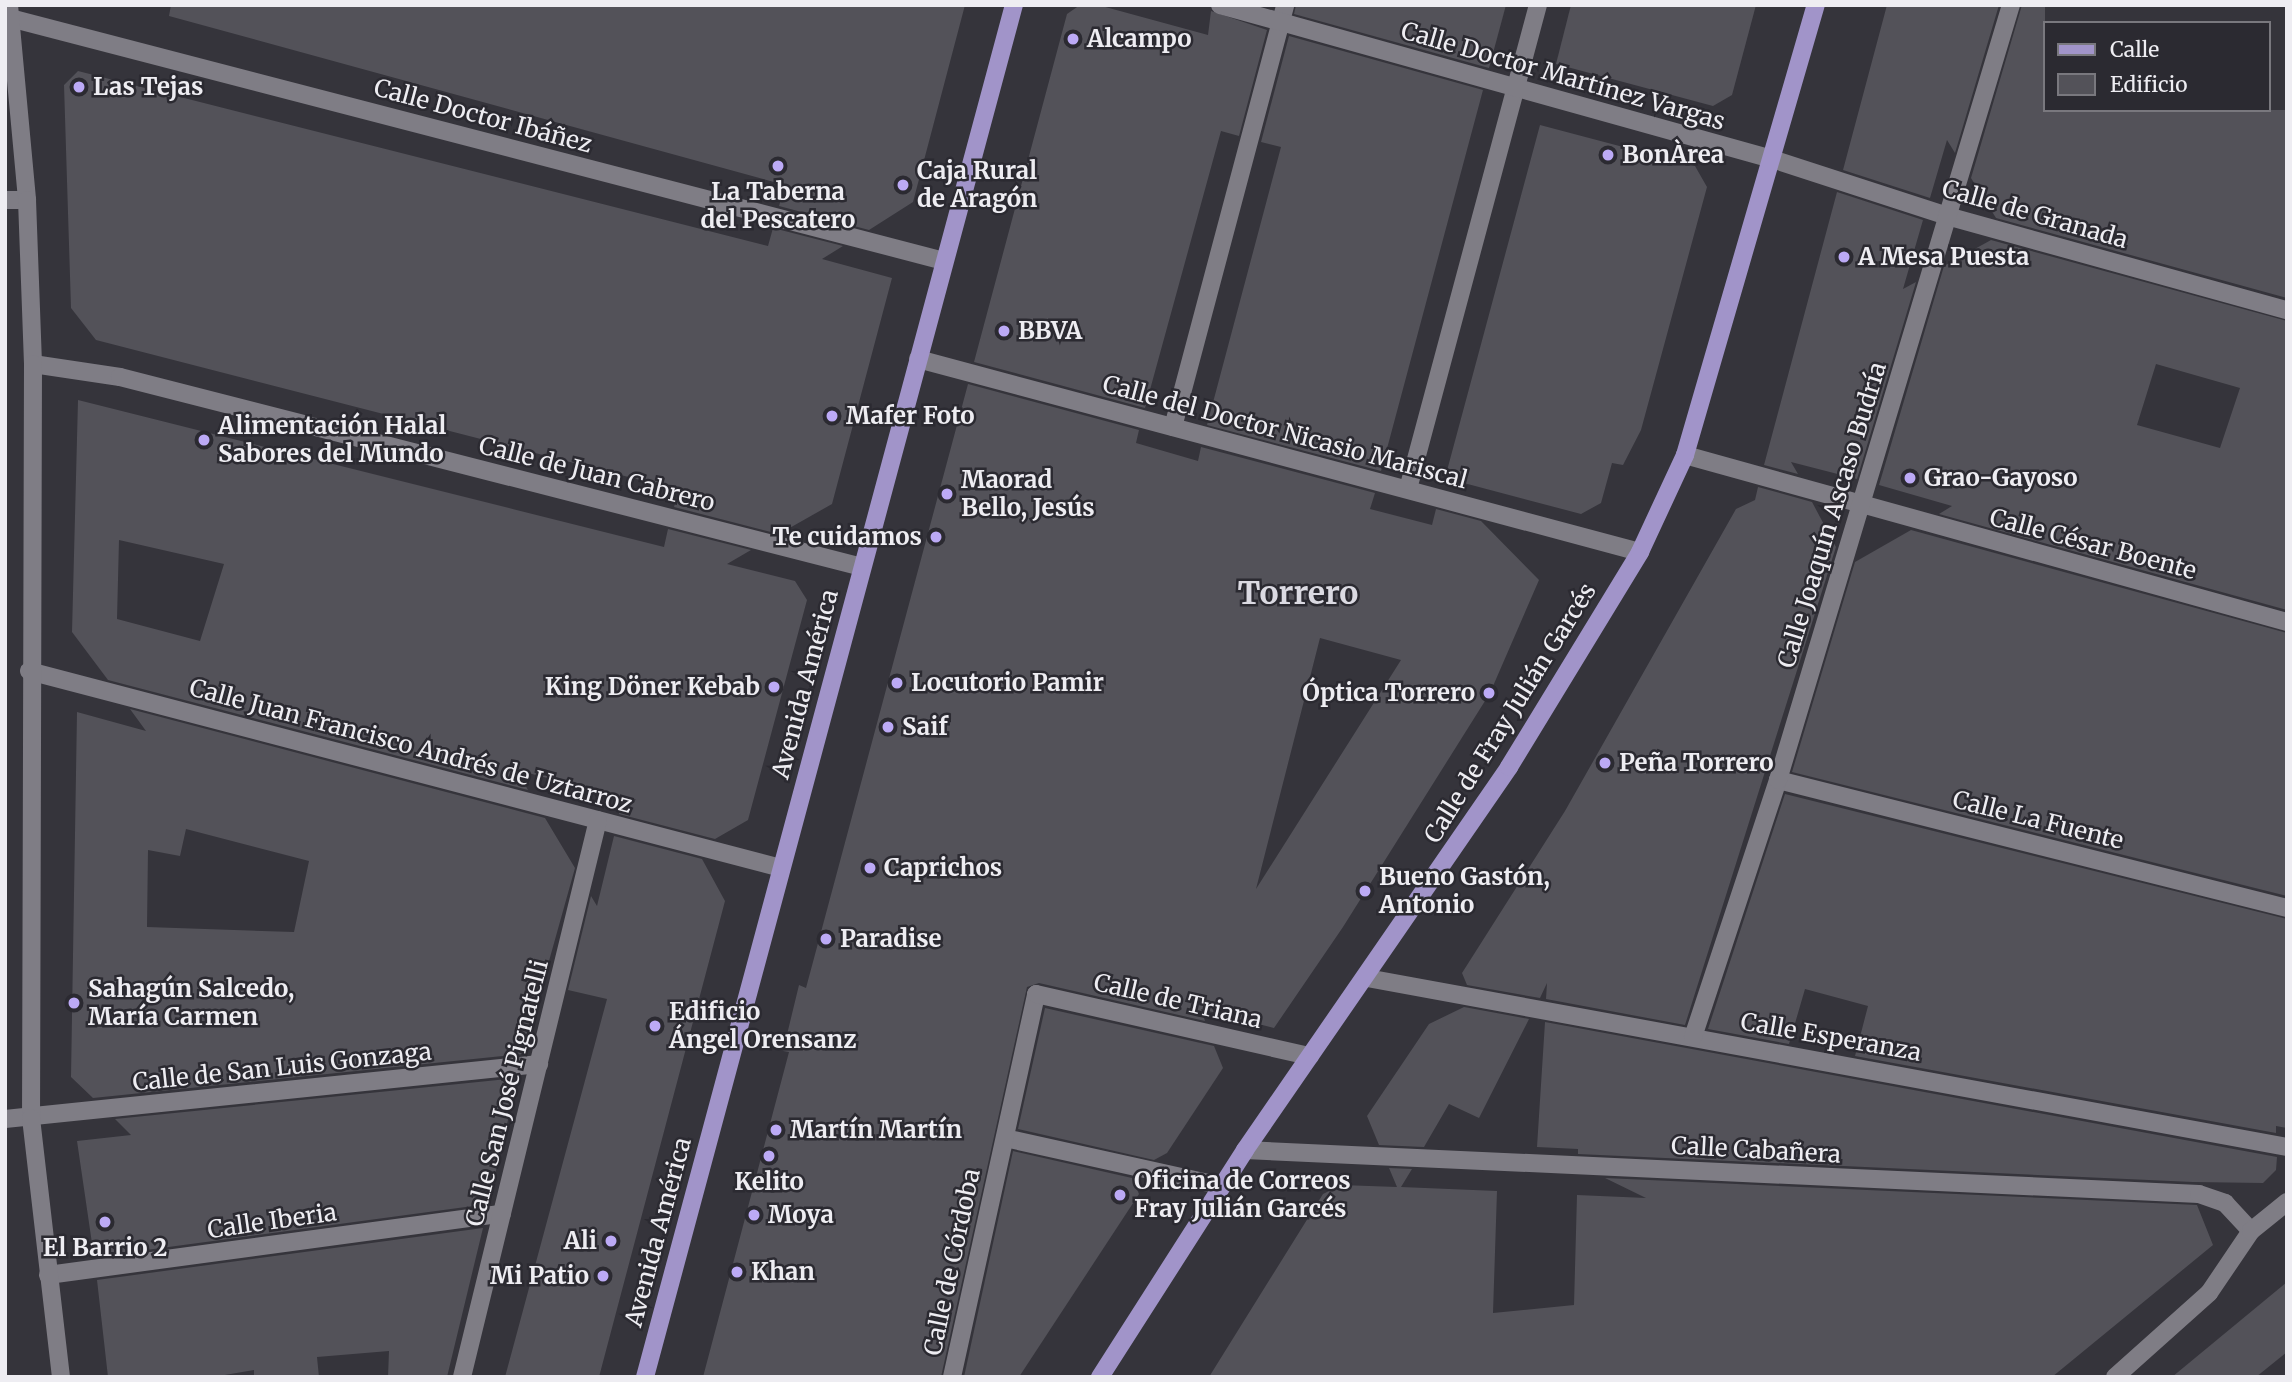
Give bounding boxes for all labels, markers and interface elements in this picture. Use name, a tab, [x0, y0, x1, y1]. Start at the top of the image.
street label: Calle Doctor Martínez Vargas	[1398, 16, 1728, 136]
legend	[2044, 21, 2271, 112]
place label: Alcampo	[1087, 25, 1191, 53]
marker: Alcampo	[1065, 31, 1081, 47]
text: Calle	[2110, 36, 2159, 63]
text: Edificio	[2110, 71, 2187, 98]
place label: Las Tejas	[93, 73, 203, 101]
street label: Calle Doctor Ibáñez	[371, 73, 595, 159]
marker: Las Tejas	[71, 79, 87, 95]
place label: BonÀrea	[1622, 141, 1724, 169]
marker: BonÀrea	[1600, 147, 1616, 163]
place label: Caja Rural de Aragón	[917, 157, 1037, 213]
marker: La Taberna del Pescatero	[770, 158, 786, 174]
street label: Calle de Granada	[1939, 174, 2131, 254]
marker: Caja Rural de Aragón	[895, 177, 911, 193]
place label: La Taberna del Pescatero	[701, 178, 855, 234]
place label: A Mesa Puesta	[1858, 243, 2029, 271]
marker: A Mesa Puesta	[1836, 249, 1852, 265]
place label: BBVA	[1018, 317, 1082, 345]
marker: BBVA	[996, 323, 1012, 339]
street label: Calle Joaquín Ascaso Budría	[1772, 359, 1892, 671]
street label: Calle del Doctor Nicasio Mariscal	[1100, 369, 1470, 495]
place label: Mafer Foto	[846, 402, 975, 430]
marker: Mafer Foto	[824, 408, 840, 424]
place label: Alimentación Halal Sabores del Mundo	[218, 412, 446, 468]
street label: Calle de Juan Cabrero	[476, 431, 718, 517]
marker: Alimentación Halal Sabores del Mundo	[196, 432, 212, 448]
place label: Grao-Gayoso	[1924, 464, 2078, 492]
place label: Maorad Bello, Jesús	[961, 466, 1095, 522]
marker: Grao-Gayoso	[1902, 470, 1918, 486]
marker: Maorad Bello, Jesús	[939, 486, 955, 502]
street label: Calle César Boente	[1987, 503, 2199, 585]
place label: Te cuidamos	[772, 523, 922, 551]
marker: Te cuidamos	[928, 529, 944, 545]
district label: Torrero	[1238, 574, 1358, 612]
street label: Calle de Fray Julián Garcés	[1418, 578, 1602, 848]
street label: Avenida América	[766, 586, 844, 782]
place label: Locutorio Pamir	[911, 669, 1104, 697]
street label: Calle Juan Francisco Andrés de Uztarroz	[187, 673, 635, 819]
place label: King Döner Kebab	[545, 673, 760, 701]
marker: Locutorio Pamir	[889, 675, 905, 691]
marker: King Döner Kebab	[766, 679, 782, 695]
place label: Óptica Torrero	[1302, 679, 1475, 707]
marker: Óptica Torrero	[1481, 685, 1497, 701]
place label: Saif	[902, 713, 948, 741]
marker: Saif	[880, 719, 896, 735]
place label: Peña Torrero	[1619, 749, 1773, 777]
marker: Peña Torrero	[1597, 755, 1613, 771]
street label: Calle La Fuente	[1950, 785, 2126, 855]
place label: Caprichos	[884, 854, 1002, 882]
marker: Caprichos	[862, 860, 878, 876]
place label: Bueno Gastón, Antonio	[1379, 863, 1550, 919]
marker: Bueno Gastón, Antonio	[1357, 883, 1373, 899]
place label: Paradise	[840, 925, 942, 953]
marker: Paradise	[818, 931, 834, 947]
street label: Calle San José Pignatelli	[460, 957, 554, 1229]
street label: Calle de Triana	[1091, 968, 1265, 1034]
place label: Sahagún Salcedo, María Carmen	[88, 975, 294, 1031]
marker: Sahagún Salcedo, María Carmen	[66, 995, 82, 1011]
place label: Edificio Ángel Orensanz	[669, 998, 856, 1054]
street label: Calle Esperanza	[1738, 1007, 1924, 1067]
marker: Edificio Ángel Orensanz	[647, 1018, 663, 1034]
street label: Calle de San Luis Gonzaga	[131, 1037, 433, 1097]
place label: Martín Martín	[790, 1116, 962, 1144]
marker: Martín Martín	[768, 1122, 784, 1138]
street label: Calle Cabañera	[1670, 1131, 1842, 1169]
street label: Avenida América	[619, 1134, 697, 1330]
marker: Kelito	[761, 1148, 777, 1164]
street label: Calle de Córdoba	[918, 1166, 986, 1358]
place label: Oficina de Correos Fray Julián Garcés	[1134, 1167, 1351, 1223]
place label: Kelito	[734, 1168, 804, 1196]
marker: Oficina de Correos Fray Julián Garcés	[1112, 1187, 1128, 1203]
street label: Calle Iberia	[206, 1198, 338, 1244]
place label: Moya	[768, 1201, 834, 1229]
marker: Moya	[746, 1207, 762, 1223]
marker: El Barrio 2	[97, 1214, 113, 1230]
place label: Ali	[564, 1227, 597, 1255]
marker: Ali	[603, 1233, 619, 1249]
place label: El Barrio 2	[43, 1234, 167, 1262]
place label: Khan	[751, 1258, 815, 1286]
place label: Mi Patio	[490, 1262, 589, 1290]
marker: Khan	[729, 1264, 745, 1280]
marker: Mi Patio	[595, 1268, 611, 1284]

